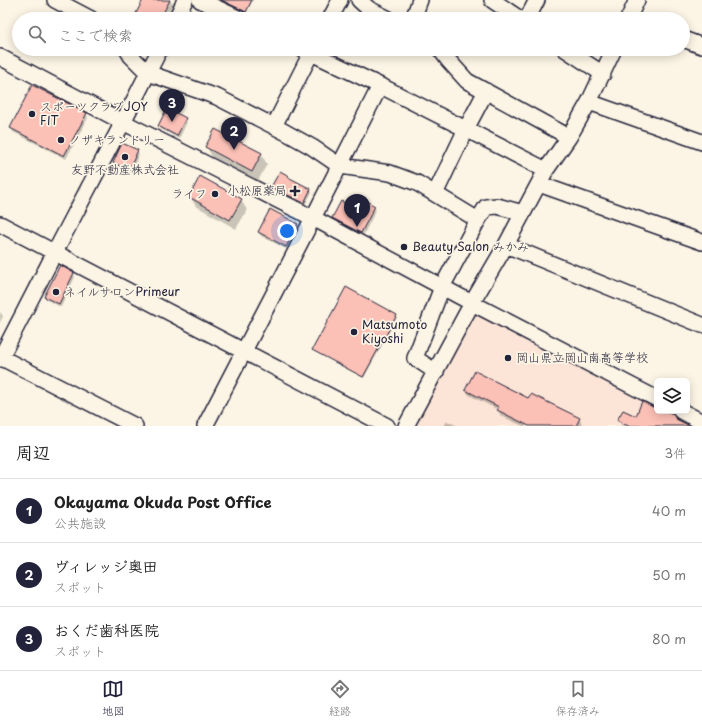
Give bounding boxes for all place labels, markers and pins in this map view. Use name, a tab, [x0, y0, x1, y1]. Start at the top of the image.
pin: 3	[159, 89, 185, 122]
place label: スポーツクラブJOY FIT	[40, 97, 148, 129]
marker: スポーツクラブJOY FIT	[27, 109, 37, 119]
pin: 2	[221, 117, 247, 150]
place label: ノザキランドリー	[69, 130, 165, 148]
marker: ノザキランドリー	[56, 135, 66, 145]
marker: 友野不動産株式会社	[120, 152, 130, 162]
place label: 友野不動産株式会社	[71, 160, 179, 178]
place label: 小松原薬局	[227, 181, 287, 199]
place label: ライフ	[171, 184, 207, 202]
marker: 小松原薬局	[290, 186, 300, 196]
marker: ライフ	[210, 189, 220, 199]
pin: 1	[344, 194, 370, 227]
place label: Beauty Salon みかみ	[412, 237, 529, 255]
marker: Beauty Salon みかみ	[399, 242, 409, 252]
place label: ネイルサロンPrimeur	[64, 282, 180, 300]
marker: ネイルサロンPrimeur	[51, 287, 61, 297]
place label: Matsumoto Kiyoshi	[362, 315, 427, 347]
marker: Matsumoto Kiyoshi	[349, 327, 359, 337]
place label: 岡山県立岡山南高等学校	[516, 348, 648, 366]
marker: 岡山県立岡山南高等学校	[503, 353, 513, 363]

